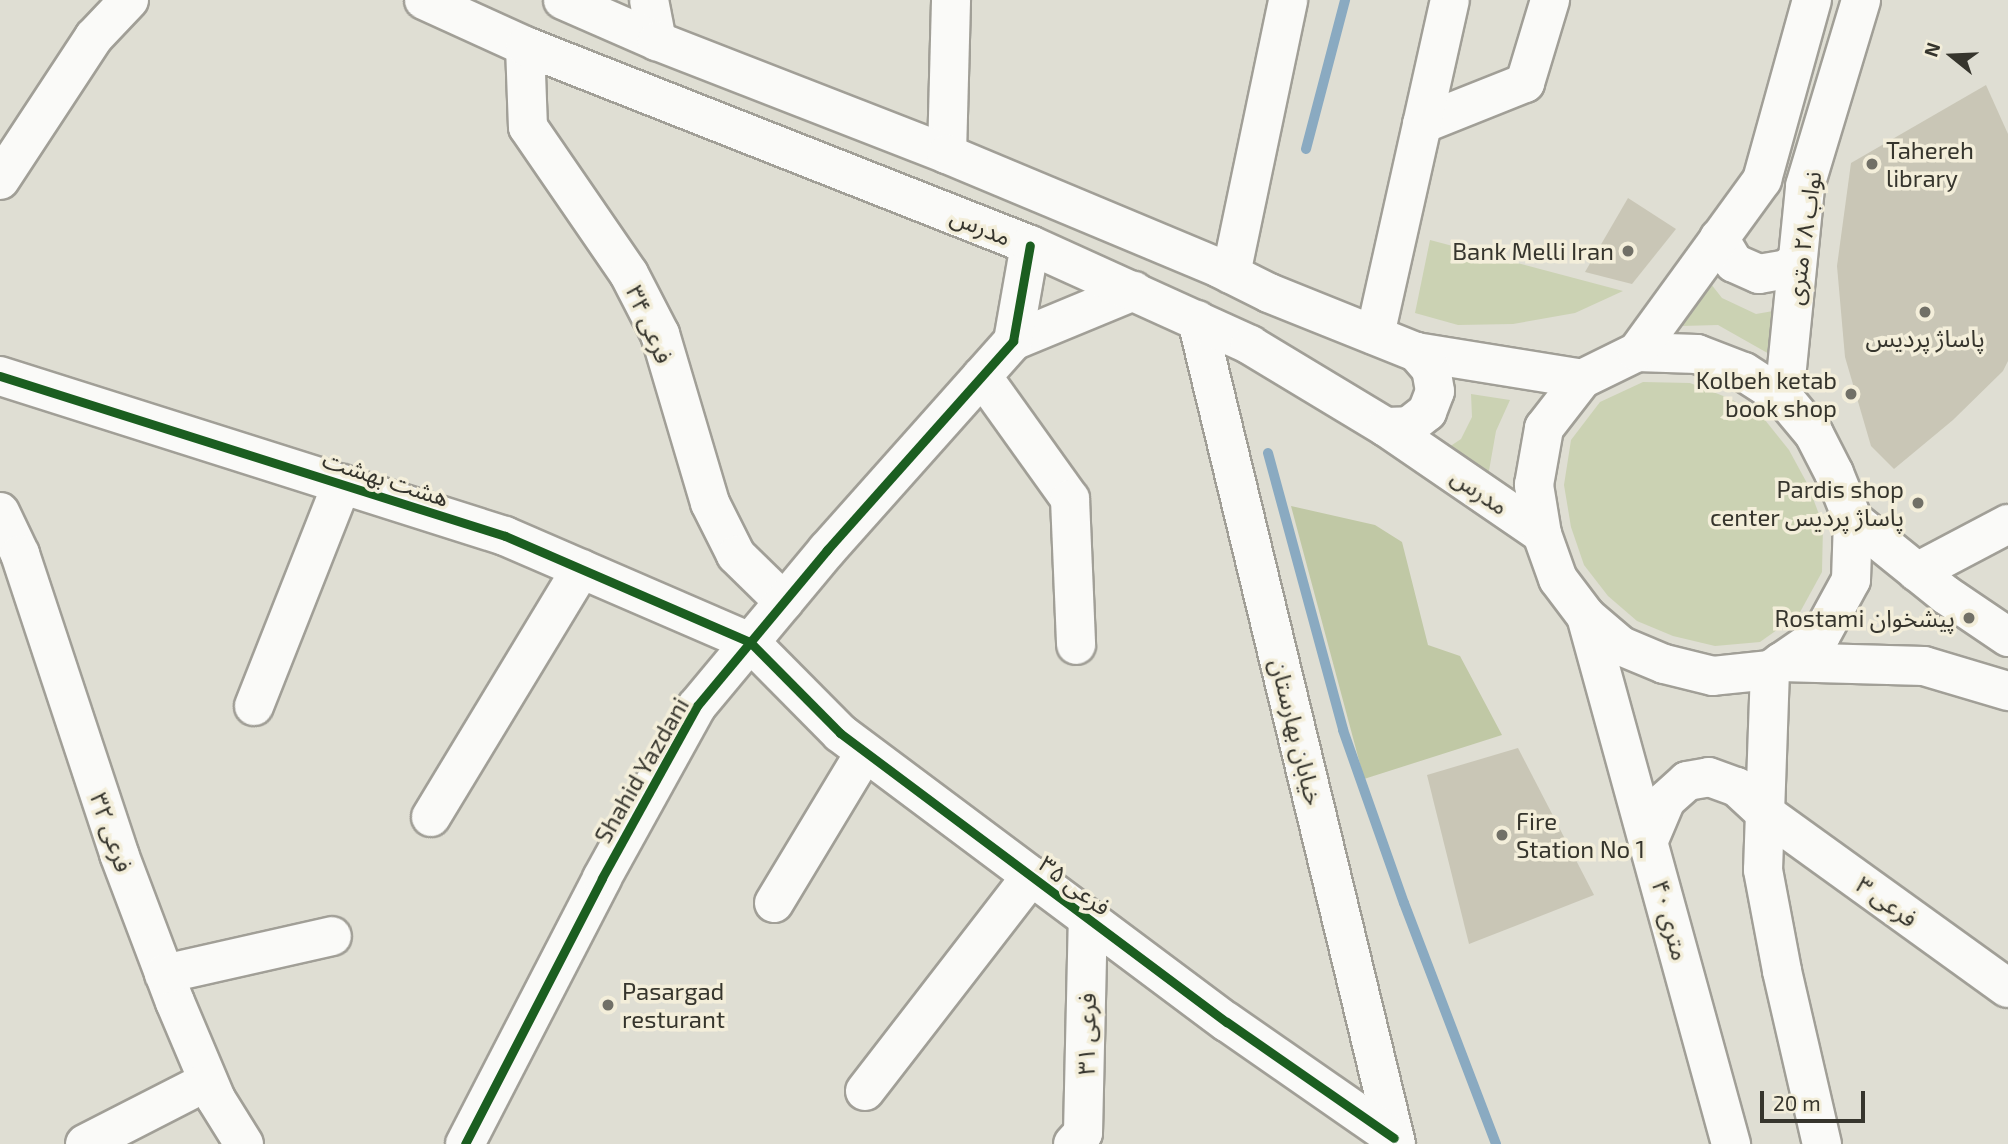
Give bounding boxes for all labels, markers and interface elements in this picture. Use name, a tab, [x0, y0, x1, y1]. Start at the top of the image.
north arrow	[1917, 21, 1987, 91]
text: N	[1918, 39, 1945, 59]
place label: Tahereh library	[1886, 136, 1974, 192]
marker: Tahereh library	[1864, 156, 1880, 172]
street label: نواب ۲۸ متری	[1779, 169, 1827, 307]
street label: مدرس	[947, 201, 1015, 251]
place label: Bank Melli Iran	[1452, 237, 1614, 265]
marker: Bank Melli Iran	[1620, 243, 1636, 259]
street label: فرعی ۳۴	[621, 281, 679, 367]
marker: پاساژ پردیس	[1917, 304, 1933, 320]
place label: پاساژ پردیس	[1865, 324, 1985, 352]
place label: Kolbeh ketab book shop	[1696, 366, 1837, 422]
marker: Kolbeh ketab book shop	[1843, 386, 1859, 402]
street label: هشت بهشت	[319, 444, 453, 512]
street label: مدرس	[1446, 462, 1514, 520]
place label: Pardis shop center پاساژ پردیس	[1709, 475, 1904, 531]
marker: Pardis shop center پاساژ پردیس	[1910, 495, 1926, 511]
place label: Rostami پیشخوان	[1775, 604, 1955, 632]
marker: Rostami پیشخوان	[1961, 610, 1977, 626]
street label: خیابان بهارستان	[1265, 656, 1329, 808]
street label: Shahid Yazdani	[588, 692, 694, 848]
street label: فرعی ۳۲	[85, 788, 139, 876]
place label: Fire Station No 1	[1516, 807, 1645, 863]
marker: Fire Station No 1	[1494, 827, 1510, 843]
street label: فرعی ۳۵	[1034, 849, 1116, 921]
street label: فرعی ۳	[1851, 869, 1923, 933]
street label: ۴۰ متری	[1646, 877, 1696, 963]
place label: Pasargad resturant	[622, 977, 725, 1033]
street label: فرعی ۳۱	[1071, 993, 1101, 1075]
marker: Pasargad resturant	[600, 997, 616, 1013]
scale bar	[1763, 1078, 1868, 1122]
text: 20 m	[1773, 1090, 1821, 1115]

